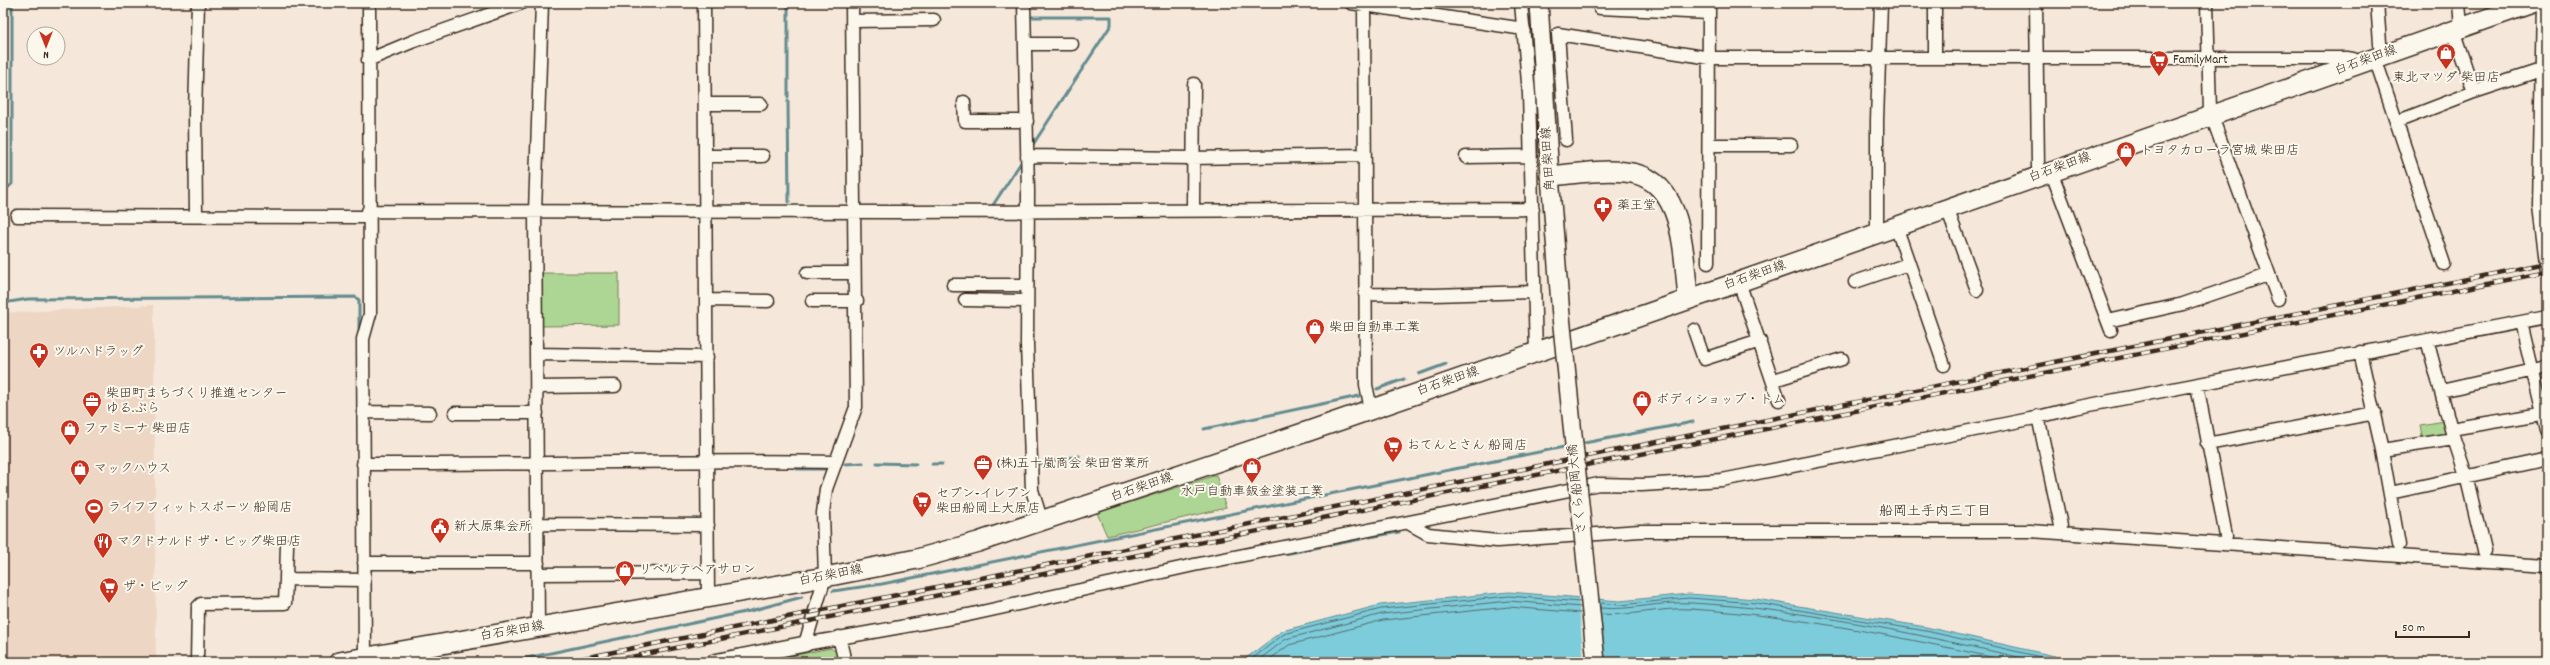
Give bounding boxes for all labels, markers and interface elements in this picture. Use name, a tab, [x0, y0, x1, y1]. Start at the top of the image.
north arrow	[26, 26, 66, 66]
street label: 白石柴田線	[2332, 41, 2401, 81]
shop icon: 東北マツダ 柴田店	[2435, 42, 2457, 70]
text: N	[43, 46, 49, 62]
supermarket icon: FamilyMart	[2148, 49, 2170, 77]
place label: FamilyMart	[2173, 51, 2228, 70]
place label: 東北マツダ 柴田店	[2393, 69, 2499, 88]
street label: 角田柴田線	[1537, 125, 1561, 192]
shop icon: トヨタカローラ宮城 柴田店	[2115, 140, 2137, 168]
place label: トヨタカローラ宮城 柴田店	[2140, 142, 2299, 161]
street label: 白石柴田線	[2026, 148, 2095, 188]
pharmacy icon: 薬王堂	[1592, 195, 1614, 223]
place label: 薬王堂	[1617, 197, 1656, 216]
street label: 白石柴田線	[1721, 256, 1790, 296]
shop icon: 柴田自動車工業	[1304, 317, 1326, 345]
place label: 柴田自動車工業	[1329, 319, 1420, 338]
pharmacy icon: ツルハドラッグ	[28, 341, 50, 369]
place label: ツルハドラッグ	[53, 343, 143, 362]
street label: 白石柴田線	[1414, 362, 1483, 402]
place label: 柴田町まちづくり推進センター ゆる.ぷら	[106, 385, 287, 419]
shop icon: ボディショップ・トム	[1631, 389, 1653, 417]
office icon: 柴田町まちづくり推進センター ゆる.ぷら	[81, 390, 103, 418]
place label: ボディショップ・トム	[1656, 391, 1785, 410]
shop icon: ファミーナ 柴田店	[59, 418, 81, 446]
place label: ファミーナ 柴田店	[84, 420, 191, 439]
supermarket icon: おてんとさん 船岡店	[1382, 435, 1404, 463]
place label: おてんとさん 船岡店	[1407, 437, 1527, 456]
street label: さくら船岡大橋	[1564, 443, 1592, 535]
office icon: (株)五十嵐商会 柴田営業所	[972, 453, 994, 481]
place label: (株)五十嵐商会 柴田営業所	[997, 455, 1149, 474]
shop icon: 水戸自動車鈑金塗装工業	[1241, 456, 1263, 484]
shop icon: マックハウス	[69, 458, 91, 486]
place label: マックハウス	[94, 460, 171, 479]
street label: 白石柴田線	[1108, 468, 1177, 508]
place label: 水戸自動車鈑金塗装工業	[1180, 483, 1324, 502]
place label: セブン-イレブン 柴田船岡上大原店	[936, 485, 1040, 519]
supermarket icon: セブン-イレブン 柴田船岡上大原店	[911, 490, 933, 518]
sports icon: ライフフィットスポーツ 船岡店	[83, 497, 105, 525]
place label: ライフフィットスポーツ 船岡店	[108, 499, 292, 518]
district label: 船岡土手内三丁目	[1879, 502, 1991, 522]
public building icon: 新大原集会所	[429, 516, 451, 544]
place label: 新大原集会所	[454, 518, 532, 537]
restaurant icon: マクドナルド ザ・ビッグ柴田店	[92, 531, 114, 559]
place label: マクドナルド ザ・ビッグ柴田店	[117, 533, 301, 552]
shop icon: リベルテヘアサロン	[614, 559, 636, 587]
street label: 白石柴田線	[797, 560, 866, 592]
place label: リベルテヘアサロン	[639, 561, 756, 580]
supermarket icon: ザ・ビッグ	[98, 576, 120, 604]
place label: ザ・ビッグ	[123, 578, 188, 597]
scale bar	[2396, 613, 2469, 639]
street label: 白石柴田線	[478, 617, 547, 647]
text: 50 m	[2402, 620, 2425, 637]

